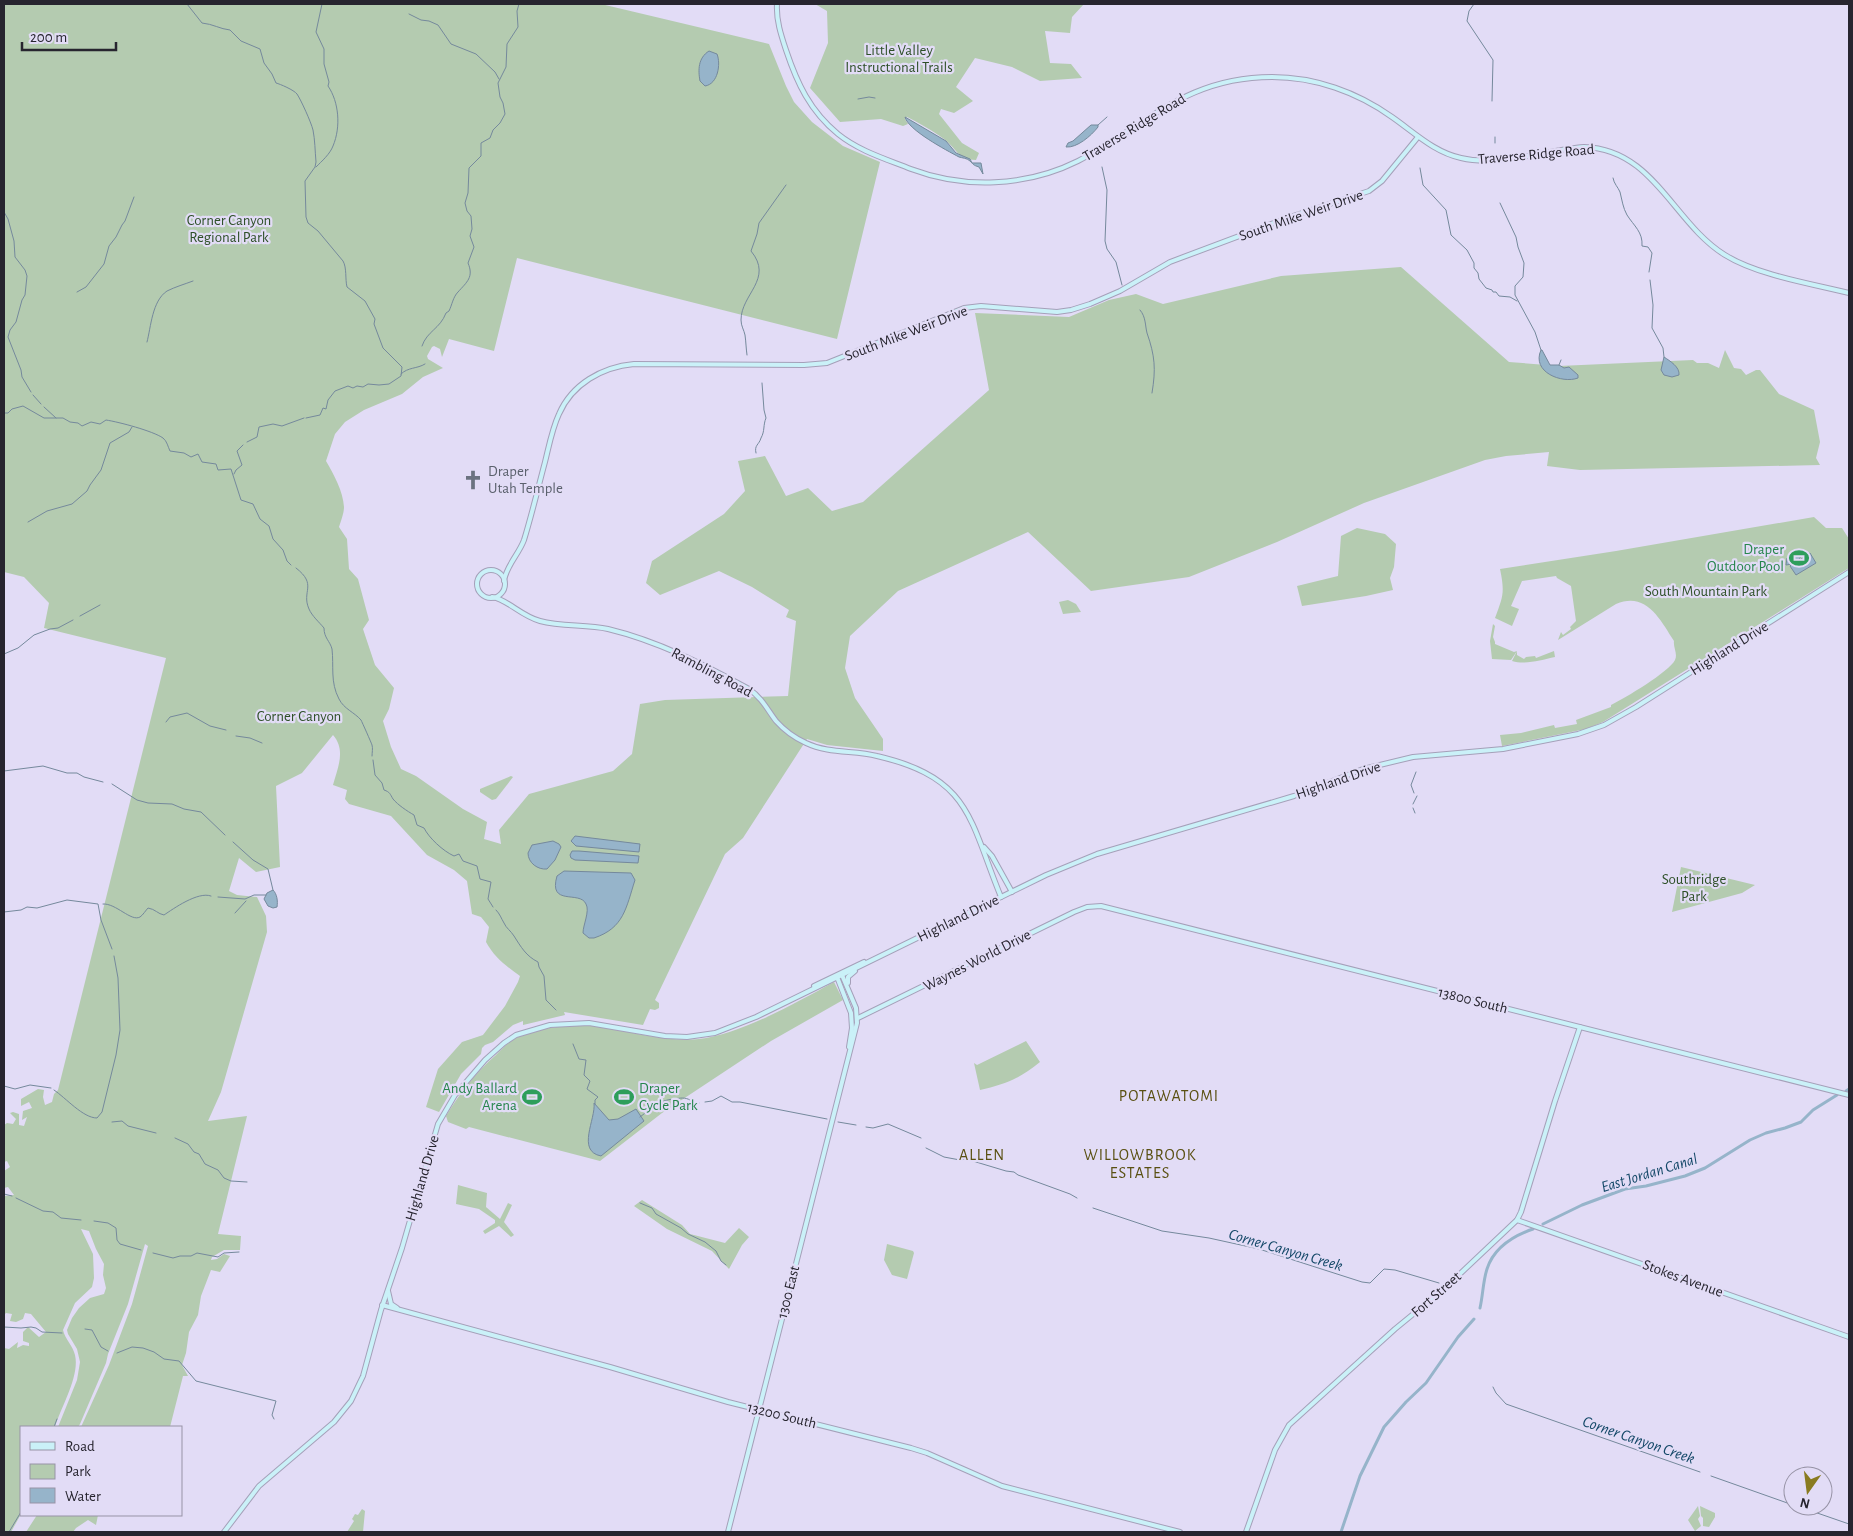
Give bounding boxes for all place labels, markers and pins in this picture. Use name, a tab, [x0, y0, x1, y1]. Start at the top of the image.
place label: Draper Utah Temple	[488, 464, 563, 496]
church icon: Draper Utah Temple	[462, 469, 484, 491]
place label: Draper Outdoor Pool	[1707, 542, 1784, 574]
sports icon: Draper Outdoor Pool	[1788, 547, 1810, 569]
place label: Andy Ballard Arena	[442, 1081, 517, 1113]
place label: Draper Cycle Park	[639, 1081, 698, 1113]
sports icon: Andy Ballard Arena	[521, 1086, 543, 1108]
sports icon: Draper Cycle Park	[613, 1086, 635, 1108]

